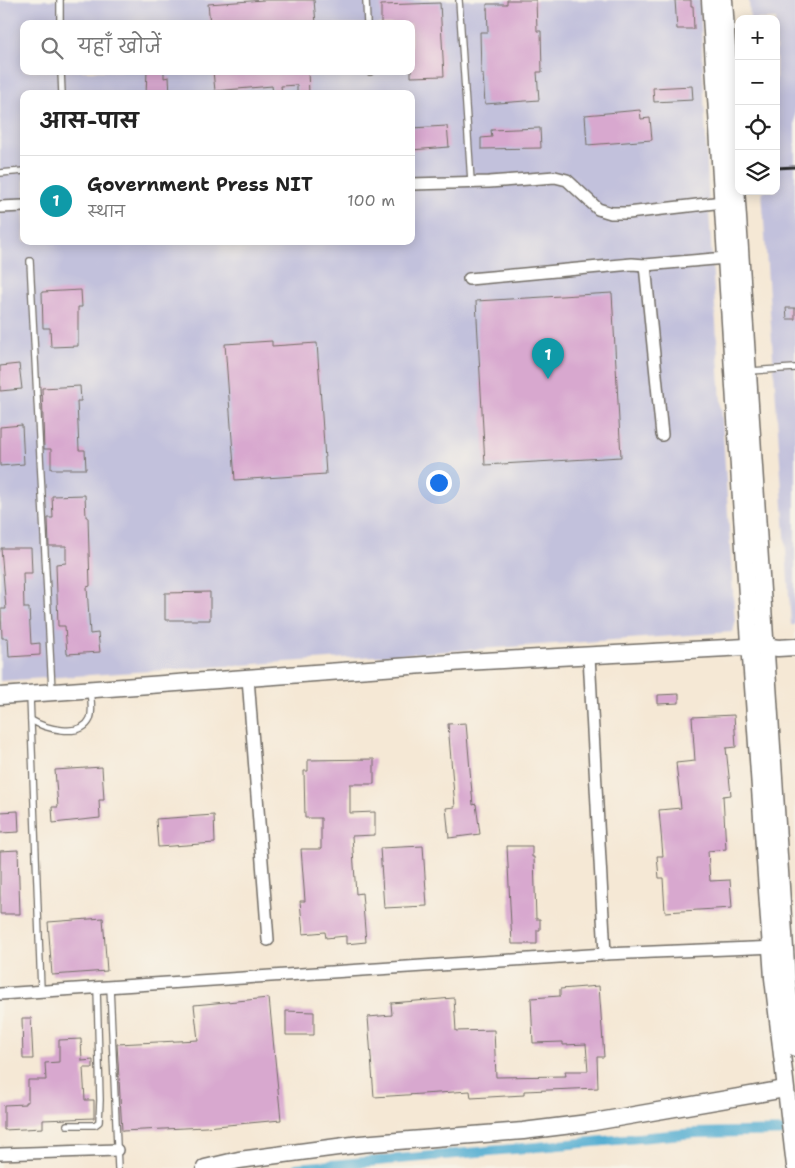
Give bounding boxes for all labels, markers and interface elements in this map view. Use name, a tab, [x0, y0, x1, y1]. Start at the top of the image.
map controls	[735, 15, 780, 195]
button: +	[735, 15, 780, 60]
search box	[20, 20, 415, 75]
icon: search	[38, 34, 66, 62]
text: यहाँ खोजें	[78, 34, 161, 59]
button: −	[735, 60, 780, 105]
button: locate	[735, 105, 780, 150]
text: आस-पास	[40, 107, 138, 135]
button: layers	[735, 150, 780, 195]
text: Government Press NIT	[87, 172, 313, 197]
text: 1	[52, 190, 60, 211]
text: 100 m	[347, 190, 395, 211]
text: स्थान	[87, 201, 125, 222]
pin: 1	[532, 338, 564, 379]
your location	[426, 470, 452, 496]

